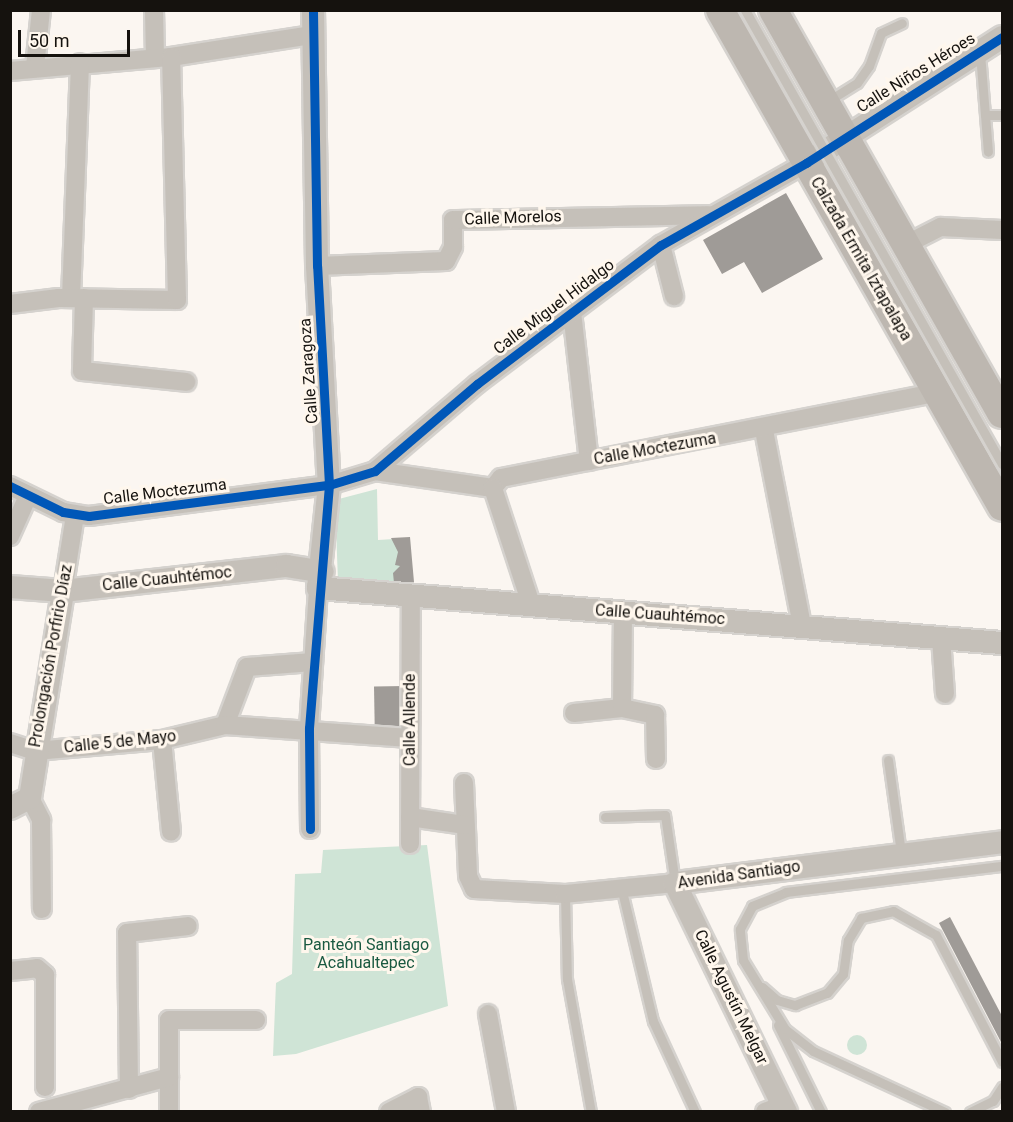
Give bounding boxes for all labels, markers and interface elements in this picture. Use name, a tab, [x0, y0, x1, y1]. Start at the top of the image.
scale bar	[21, 18, 134, 56]
street label: Calle Niños Héroes	[853, 29, 979, 117]
text: 50 m	[29, 30, 69, 51]
street label: Calzada Ermita Iztapalapa	[806, 174, 916, 344]
street label: Calle Morelos	[464, 207, 562, 229]
street label: Calle Miguel Hidalgo	[490, 255, 618, 359]
street label: Calle Zaragoza	[296, 317, 322, 425]
street label: Calle Moctezuma	[592, 429, 718, 469]
street label: Calle Moctezuma	[102, 475, 228, 509]
street label: Prolongación Porfirio Díaz	[25, 563, 77, 749]
street label: Calle Cuauhtémoc	[101, 563, 233, 595]
street label: Calle Cuauhtémoc	[594, 601, 726, 629]
street label: Calle Allende	[400, 674, 420, 766]
street label: Calle 5 de Mayo	[63, 727, 177, 757]
street label: Avenida Santiago	[676, 857, 802, 893]
street label: Calle Agustín Melgar	[690, 927, 772, 1067]
park label: Panteón Santiago Acahualtepec	[303, 935, 429, 973]

